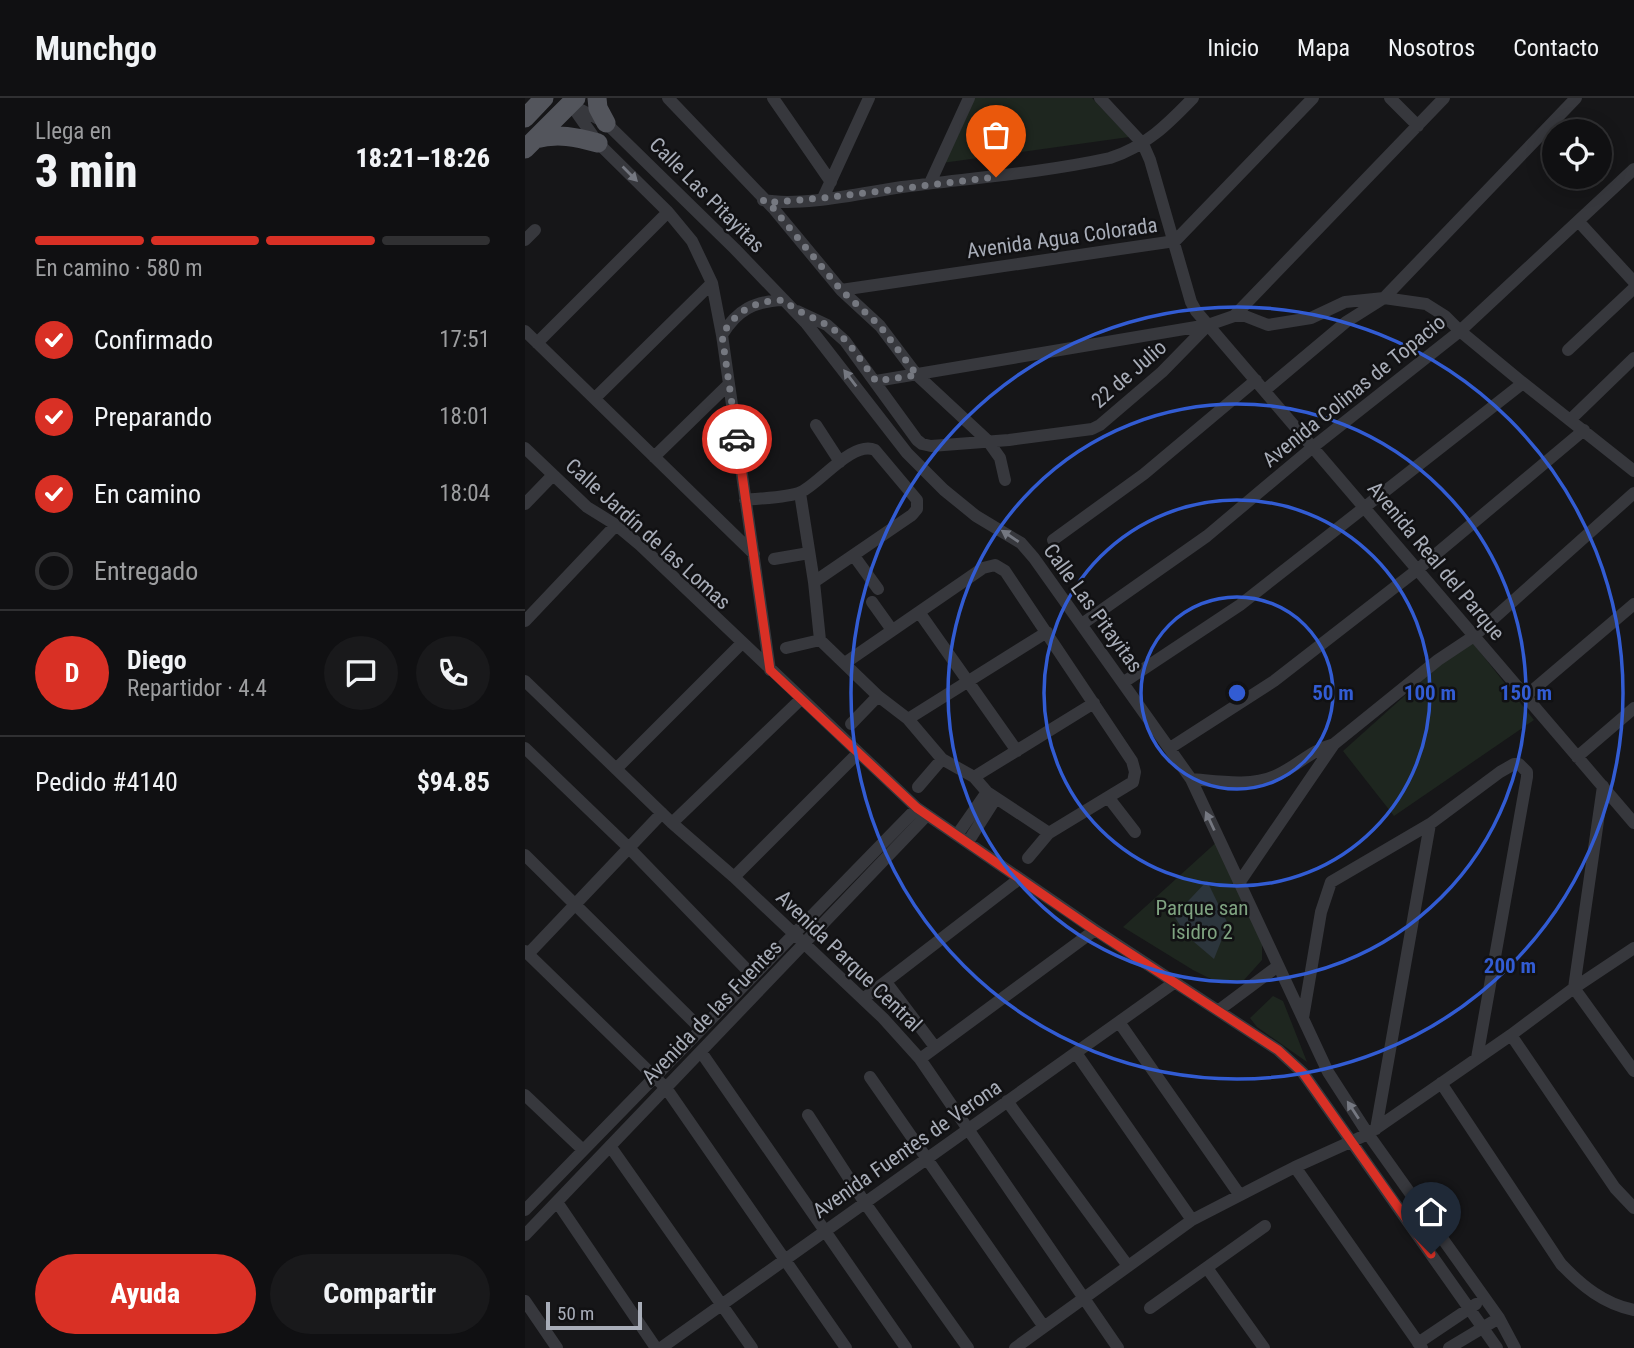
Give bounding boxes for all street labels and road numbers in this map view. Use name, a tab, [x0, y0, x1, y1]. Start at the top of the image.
street label: Calle Las Pitayitas	[645, 133, 769, 257]
street label: Avenida Agua Colorada	[965, 213, 1159, 263]
street label: Avenida Colinas de Topacio	[1258, 310, 1450, 472]
street label: 22 de Julio	[1087, 335, 1171, 413]
street label: Calle Jardín de las Lomas	[561, 454, 735, 614]
street label: Avenida Real del Parque	[1363, 477, 1509, 645]
street label: Calle Las Pitayitas	[1038, 539, 1148, 677]
street label: Avenida Parque Central	[771, 885, 927, 1037]
street label: Avenida de las Fuentes	[637, 935, 787, 1089]
street label: Avenida Fuentes de Verona	[808, 1075, 1006, 1223]

